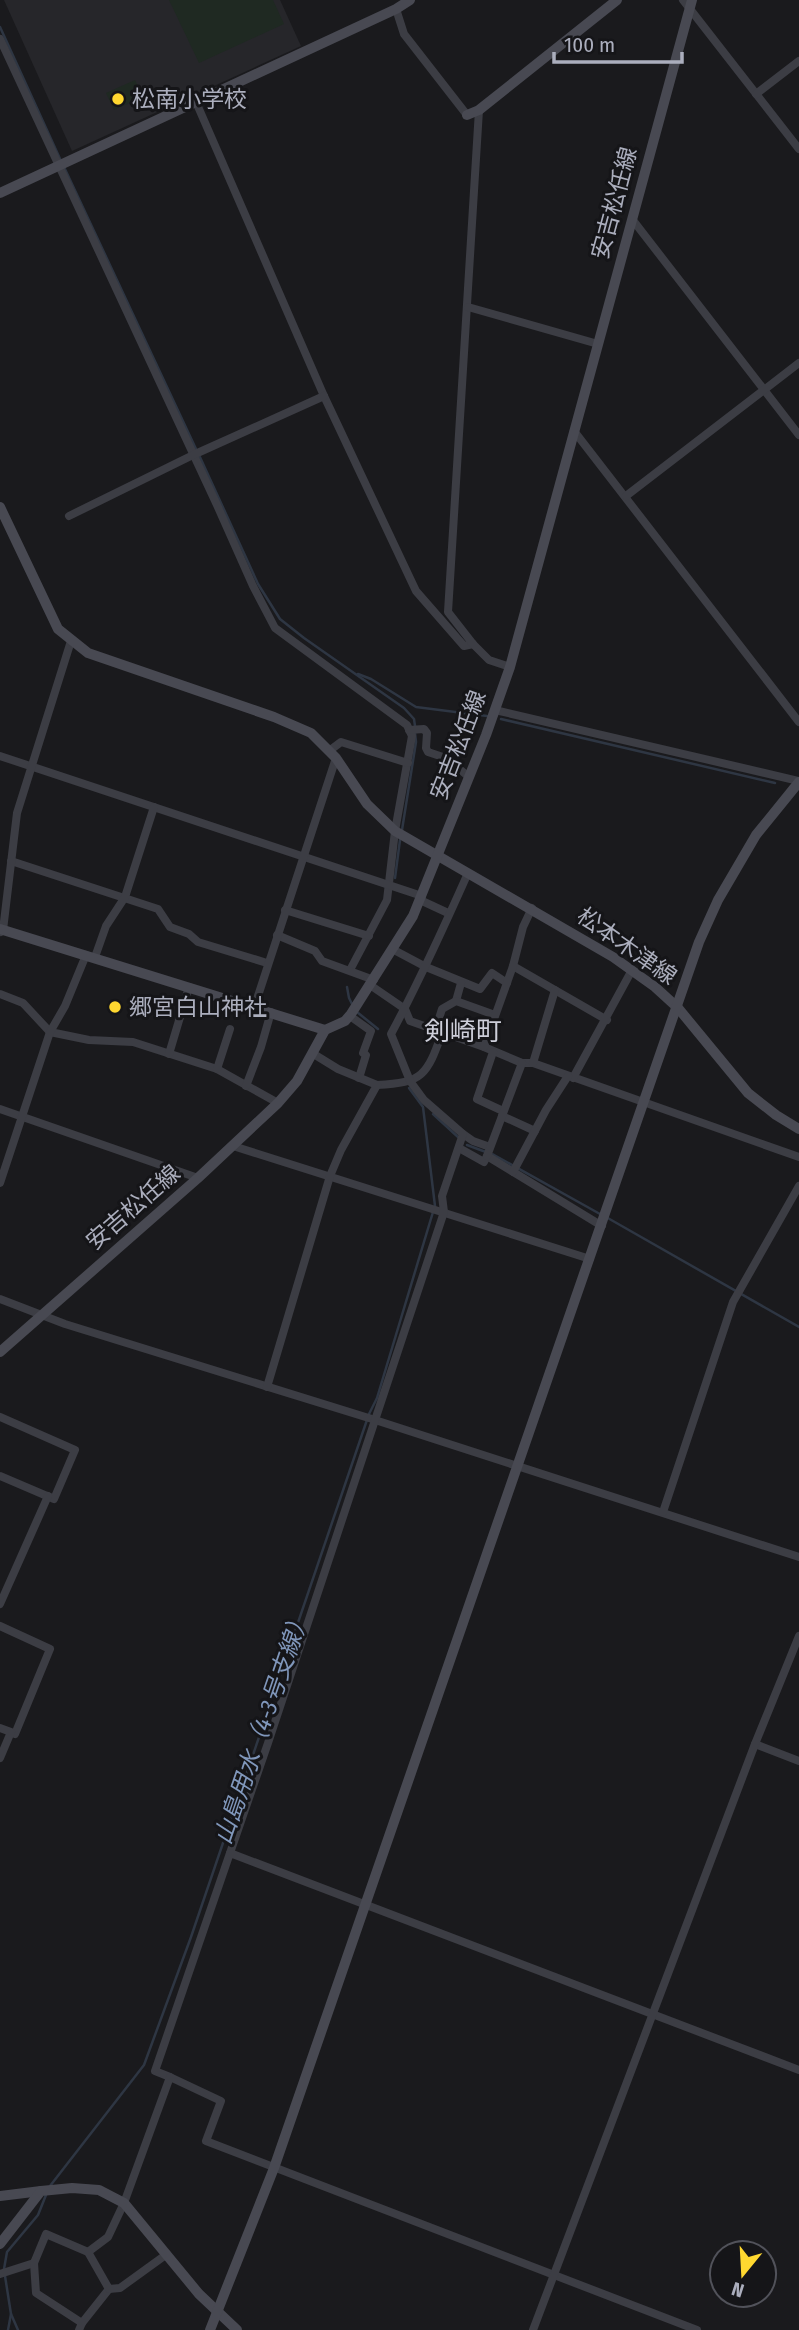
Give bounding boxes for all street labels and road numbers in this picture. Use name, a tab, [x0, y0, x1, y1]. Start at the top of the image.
street label: 安吉松任線	[586, 144, 642, 262]
street label: 安吉松任線	[424, 686, 492, 804]
street label: 松本木津線	[572, 902, 682, 990]
street label: 安吉松任線	[80, 1159, 186, 1255]

